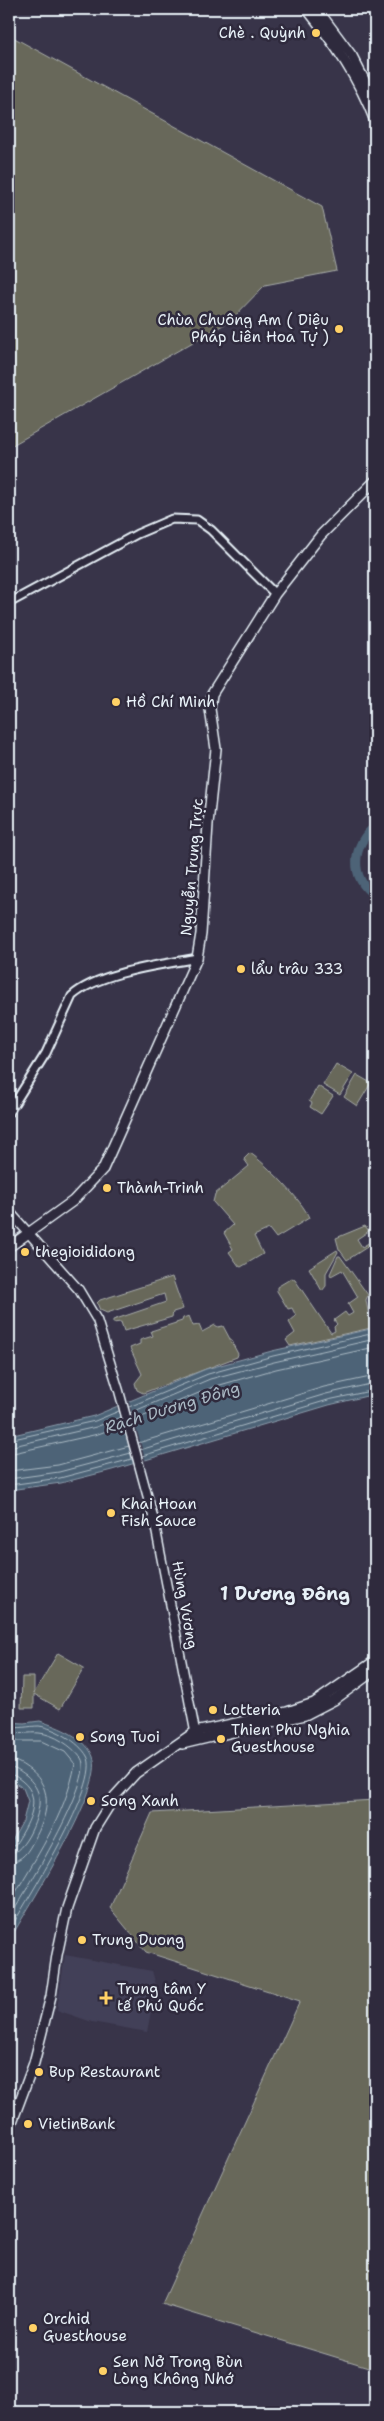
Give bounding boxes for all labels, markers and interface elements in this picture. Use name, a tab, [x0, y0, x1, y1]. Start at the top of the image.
place label: Chè . Quỳnh	[219, 23, 306, 43]
marker: Chè . Quỳnh	[310, 27, 322, 39]
place label: Chùa Chuông Am ( Diệu Pháp Liên Hoa Tự )	[157, 310, 329, 347]
marker: Chùa Chuông Am ( Diệu Pháp Liên Hoa Tự )	[333, 323, 345, 335]
place label: Hồ Chí Minh	[126, 692, 216, 712]
marker: Hồ Chí Minh	[110, 696, 122, 708]
street label: Nguyễn Trung Trực	[176, 797, 208, 937]
place label: lẩu trâu 333	[251, 959, 343, 979]
marker: lẩu trâu 333	[235, 963, 247, 975]
place label: Thành-Trinh	[117, 1178, 204, 1198]
marker: Thành-Trinh	[101, 1182, 113, 1194]
place label: thegioididong	[35, 1242, 135, 1262]
marker: thegioididong	[19, 1246, 31, 1258]
water label: Rạch Dương Đông	[102, 1377, 242, 1438]
place label: Khai Hoan Fish Sauce	[121, 1494, 197, 1531]
marker: Khai Hoan Fish Sauce	[105, 1507, 117, 1519]
street label: Hùng Vương	[167, 1559, 203, 1651]
district label: 1 Dương Đông	[220, 1582, 350, 1606]
place label: Lotteria	[223, 1700, 281, 1720]
marker: Lotteria	[207, 1704, 219, 1716]
place label: Thien Phu Nghia Guesthouse	[231, 1720, 350, 1757]
place label: Song Tuoi	[90, 1727, 160, 1747]
marker: Song Tuoi	[74, 1731, 86, 1743]
marker: Thien Phu Nghia Guesthouse	[215, 1733, 227, 1745]
place label: Song Xanh	[101, 1791, 179, 1811]
marker: Song Xanh	[85, 1795, 97, 1807]
place label: Trung Duong	[92, 1930, 184, 1950]
marker: Trung Duong	[76, 1934, 88, 1946]
place label: Trung tâm Y tế Phú Quốc	[117, 1979, 206, 2016]
marker: Trung tâm Y tế Phú Quốc	[99, 1991, 113, 2005]
place label: Bup Restaurant	[49, 2062, 160, 2082]
marker: Bup Restaurant	[33, 2066, 45, 2078]
place label: VietinBank	[38, 2114, 116, 2134]
marker: VietinBank	[22, 2118, 34, 2130]
place label: Orchid Guesthouse	[43, 2309, 127, 2346]
marker: Orchid Guesthouse	[27, 2322, 39, 2334]
place label: Sen Nở Trong Bùn Lòng Không Nhớ	[113, 2352, 243, 2389]
marker: Sen Nở Trong Bùn Lòng Không Nhớ	[97, 2365, 109, 2377]

